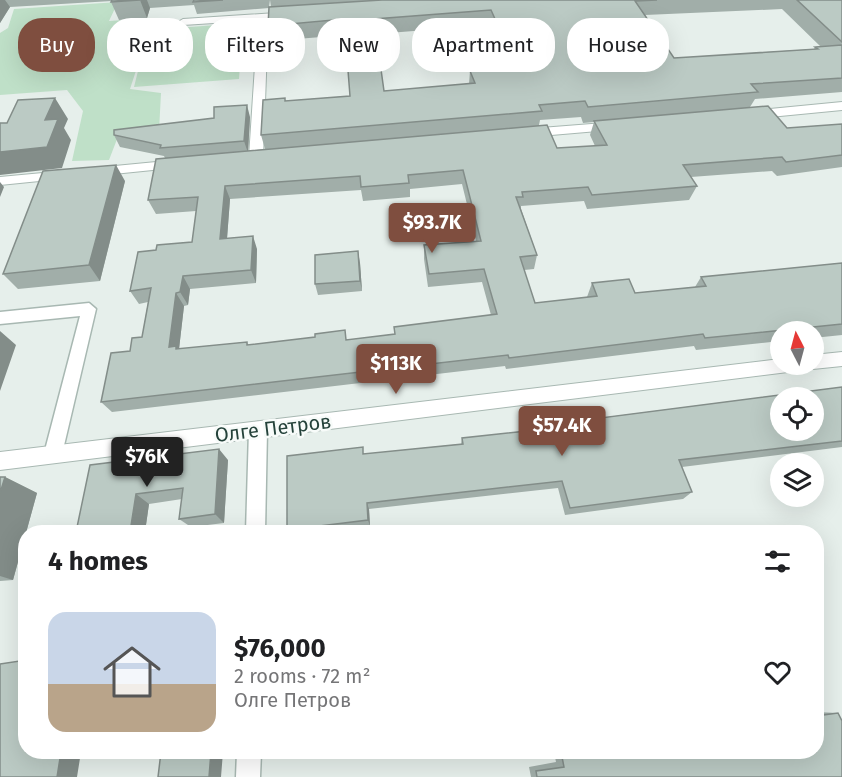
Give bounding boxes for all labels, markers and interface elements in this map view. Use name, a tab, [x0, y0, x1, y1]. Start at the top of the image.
chip: Buy	[18, 18, 95, 72]
chip: Rent	[107, 18, 193, 72]
chip: Filters	[205, 18, 305, 72]
chip: New	[317, 18, 400, 72]
chip: Apartment	[412, 18, 555, 72]
chip: House	[567, 18, 669, 72]
pin: $93.7K	[383, 203, 481, 254]
text: $93.7K	[403, 210, 461, 234]
north arrow	[770, 321, 824, 375]
map controls	[770, 321, 824, 507]
pin: $113K	[354, 344, 438, 395]
text: $113K	[370, 351, 422, 375]
button: locate	[770, 387, 824, 441]
pin: $57.4K	[513, 406, 611, 457]
street label: Олге Петров	[213, 409, 333, 447]
text: $57.4K	[533, 413, 591, 437]
pin: $76K	[111, 437, 183, 488]
text: $76K	[125, 444, 169, 468]
button: layers	[770, 453, 824, 507]
icon: filters	[761, 545, 794, 578]
text: 4 homes	[48, 546, 148, 577]
text: $76,000	[234, 633, 326, 664]
icon: home	[96, 636, 168, 708]
icon: heart	[761, 656, 794, 689]
text: 2 rooms · 72 m²	[234, 664, 370, 688]
text: Олге Петров	[234, 688, 351, 712]

